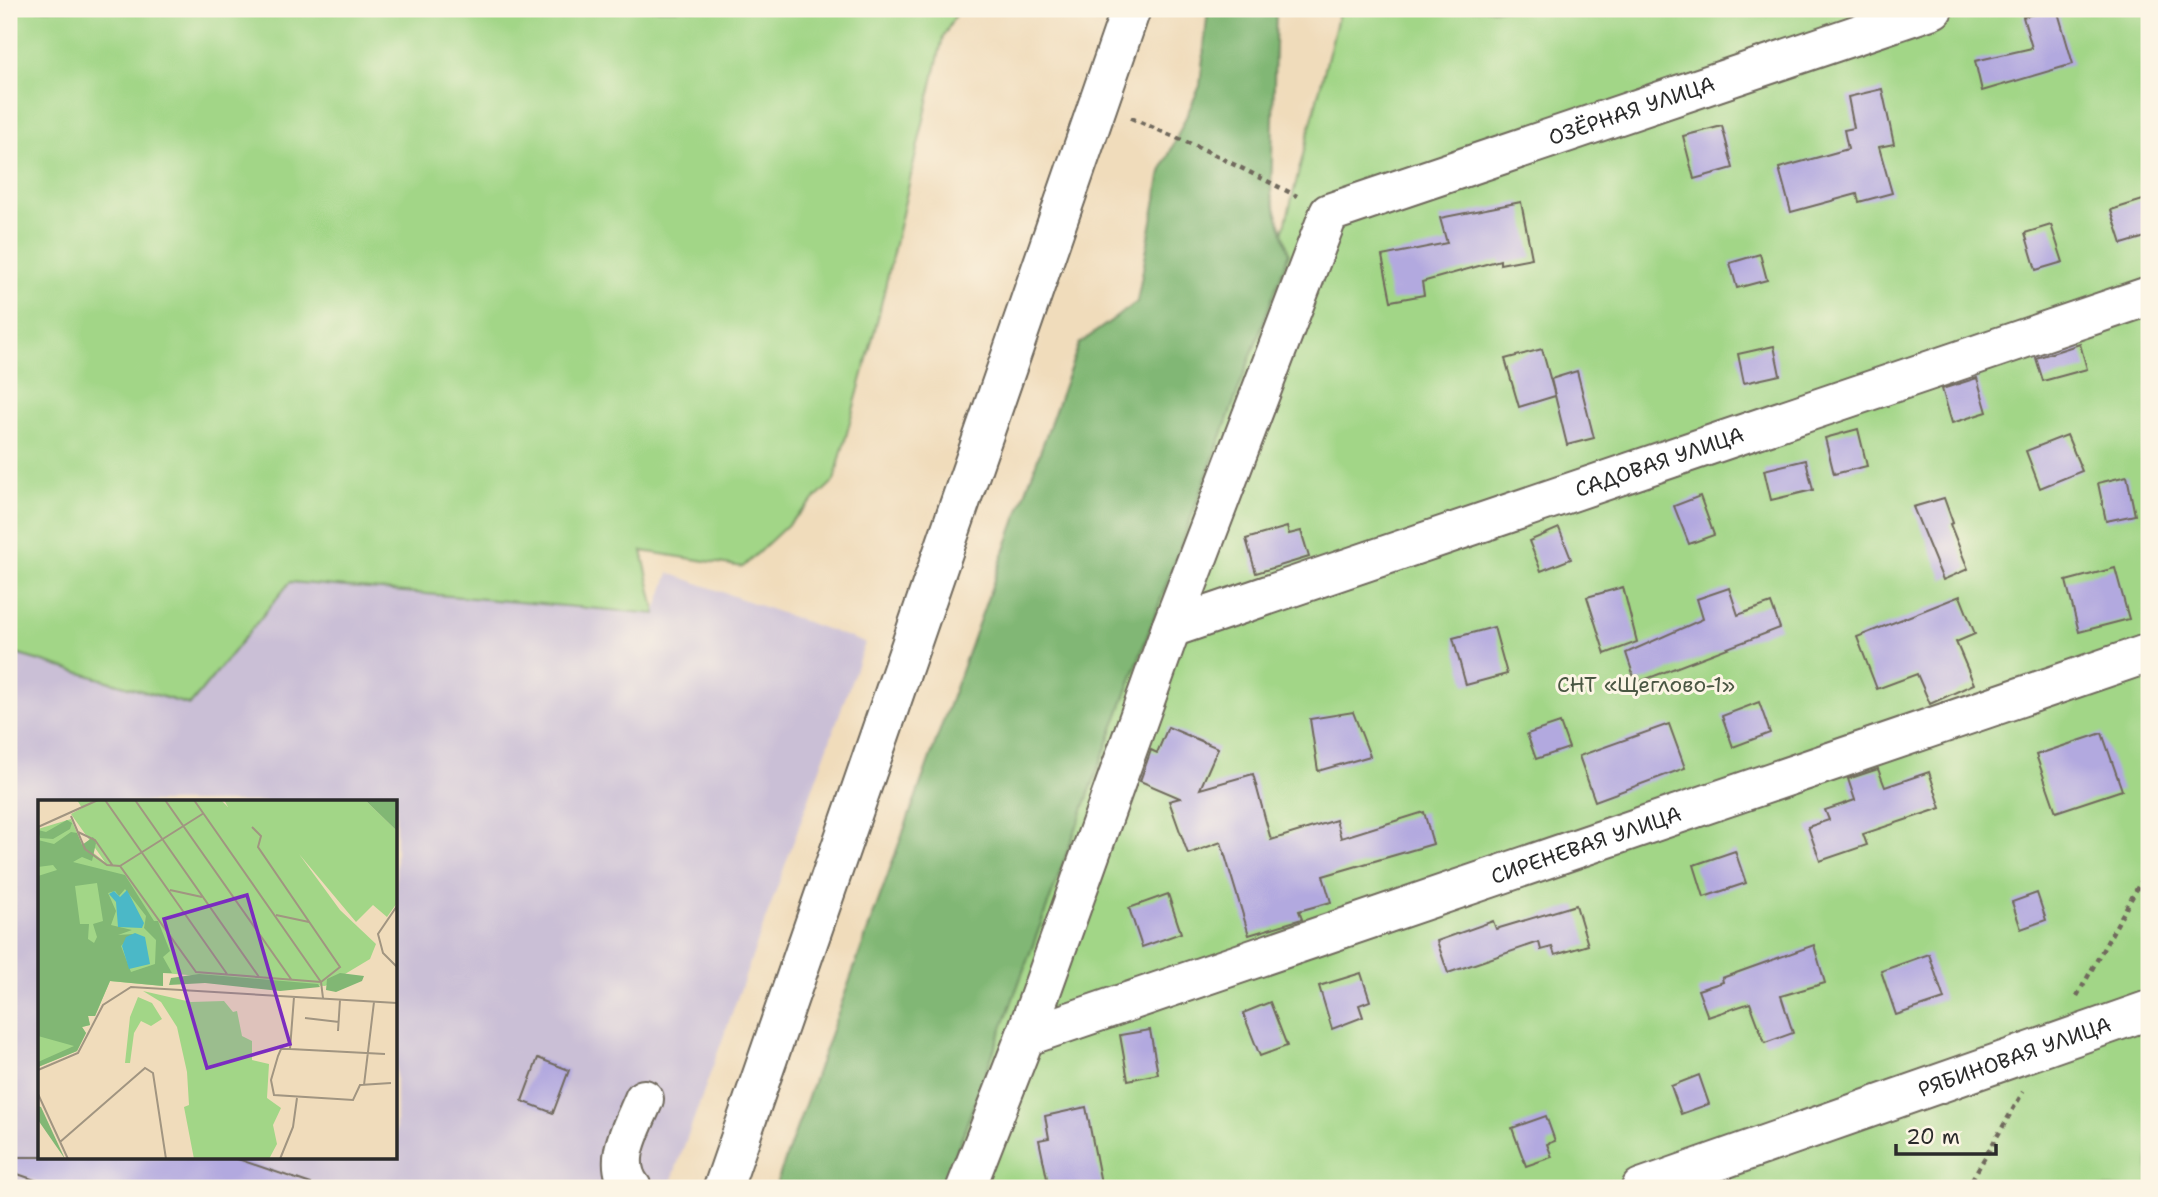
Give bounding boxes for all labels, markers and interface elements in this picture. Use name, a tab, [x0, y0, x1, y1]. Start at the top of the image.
street label: ОЗЁРНАЯ УЛИЦА	[1545, 70, 1719, 152]
street label: САДОВАЯ УЛИЦА	[1571, 420, 1748, 504]
park label: СНТ «Щеглово-1»	[1557, 671, 1735, 699]
inset map	[38, 800, 397, 1158]
street label: СИРЕНЕВАЯ УЛИЦА	[1487, 800, 1685, 891]
street label: РЯБИНОВАЯ УЛИЦА	[1914, 1010, 2115, 1104]
scale bar	[1896, 1113, 1995, 1157]
text: 20 m	[1906, 1123, 1960, 1151]

